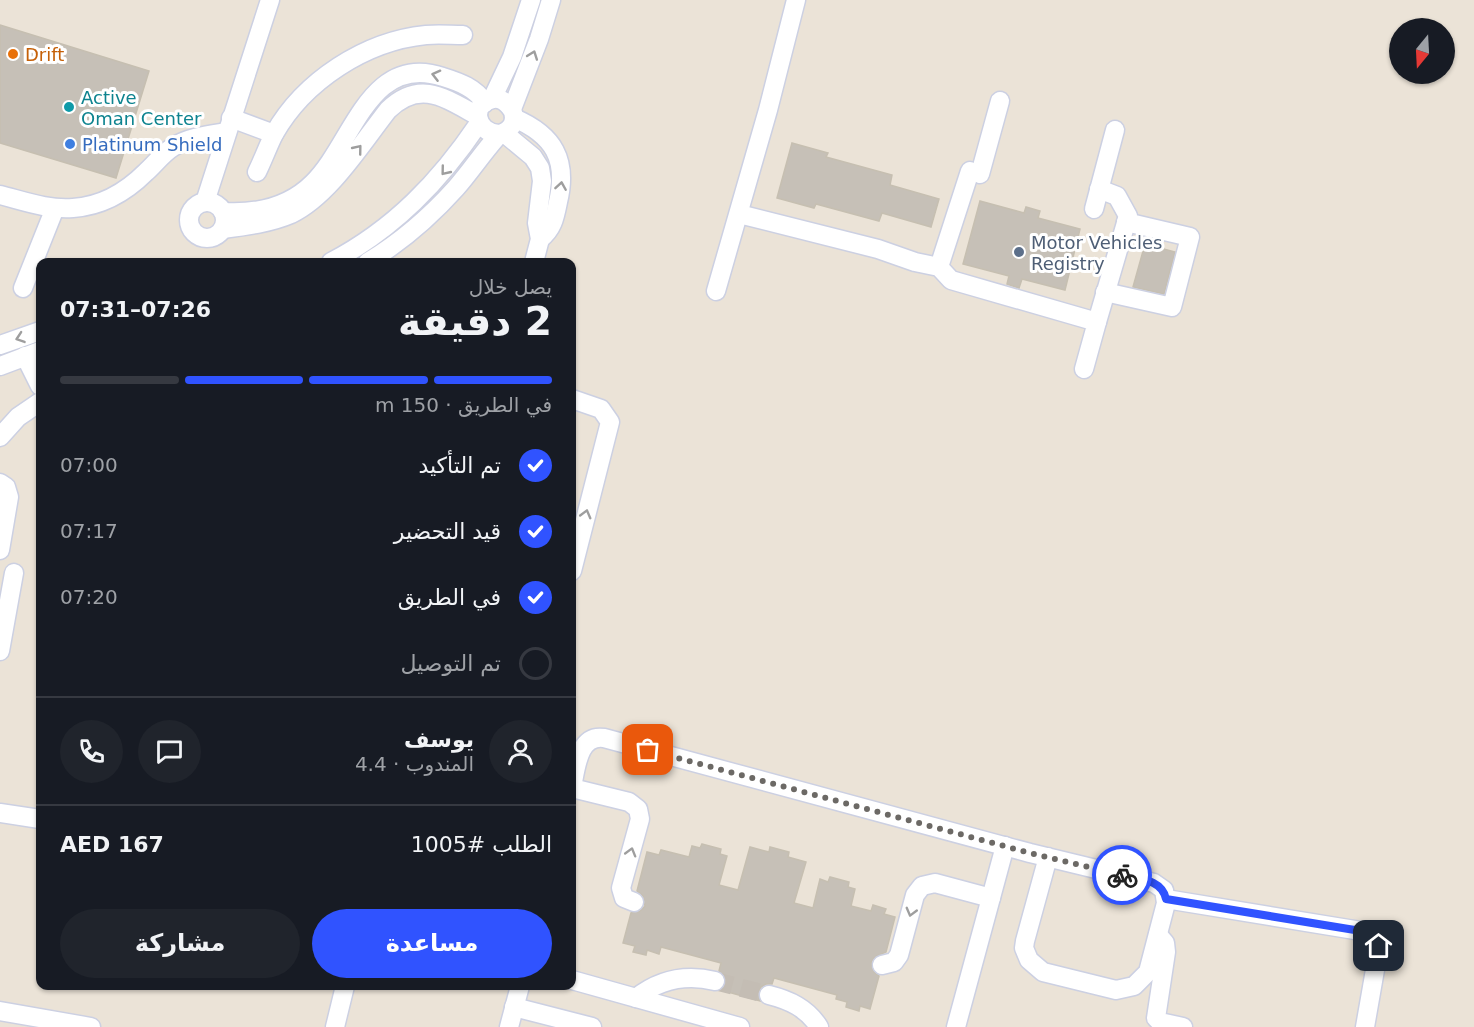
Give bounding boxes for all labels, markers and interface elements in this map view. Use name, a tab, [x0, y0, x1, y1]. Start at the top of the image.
north arrow	[1389, 18, 1455, 84]
map controls	[1389, 18, 1455, 84]
place label: Drift	[25, 44, 64, 65]
marker: Drift	[6, 47, 20, 61]
one-way arrow	[526, 50, 539, 61]
one-way arrow	[431, 70, 441, 82]
place label: Active Oman Center	[81, 87, 202, 129]
marker: Active Oman Center	[62, 100, 76, 114]
place label: Platinum Shield	[82, 134, 222, 155]
marker: Platinum Shield	[63, 137, 77, 151]
one-way arrow	[350, 145, 361, 156]
one-way arrow	[441, 164, 452, 175]
one-way arrow	[555, 182, 567, 191]
place label: Motor Vehicles Registry	[1031, 232, 1162, 274]
marker: Motor Vehicles Registry	[1012, 245, 1026, 259]
text: يصل خلال	[469, 275, 552, 299]
text: 07:26–07:31	[60, 297, 211, 322]
text: 2 دقيقة	[398, 299, 552, 344]
one-way arrow	[15, 331, 26, 343]
text: في الطريق · 150 m	[375, 393, 552, 417]
icon: check	[519, 449, 552, 482]
text: 07:00	[60, 453, 118, 477]
text: تم التأكيد	[418, 453, 501, 478]
one-way arrow	[579, 509, 592, 519]
icon: check	[519, 515, 552, 548]
text: 07:17	[60, 519, 118, 543]
text: قيد التحضير	[394, 519, 501, 544]
icon: check	[519, 581, 552, 614]
text: 07:20	[60, 585, 118, 609]
text: في الطريق	[398, 585, 501, 610]
text: تم التوصيل	[400, 651, 501, 676]
button: phone	[60, 720, 123, 783]
button: chat	[138, 720, 201, 783]
button: person	[489, 720, 552, 783]
pin	[622, 724, 673, 775]
text: يوسف	[404, 727, 474, 752]
icon: bag	[631, 733, 664, 766]
text: المندوب · 4.4	[355, 752, 474, 776]
text: AED 167	[60, 832, 164, 857]
text: الطلب #1005	[411, 832, 552, 857]
courier	[1092, 845, 1152, 905]
one-way arrow	[624, 847, 636, 858]
icon: bike	[1106, 859, 1139, 892]
one-way arrow	[905, 907, 918, 917]
button: مشاركة	[60, 909, 300, 978]
button: مساعدة	[312, 909, 552, 978]
pin	[1353, 920, 1404, 971]
icon: home	[1362, 929, 1395, 962]

